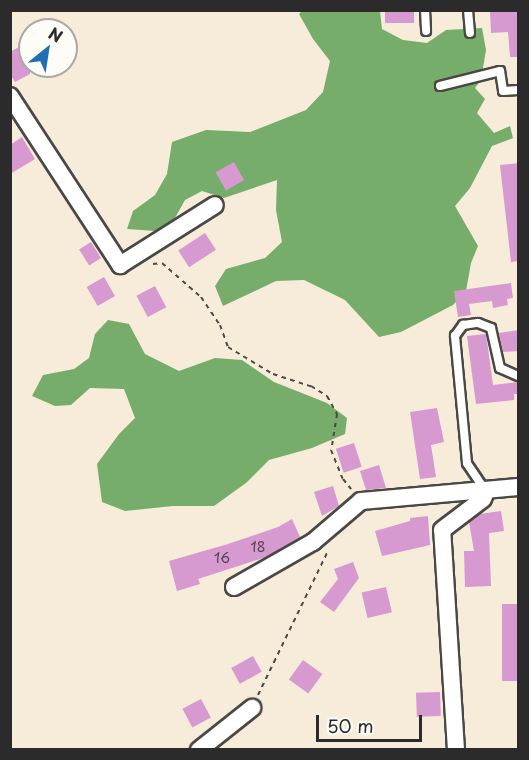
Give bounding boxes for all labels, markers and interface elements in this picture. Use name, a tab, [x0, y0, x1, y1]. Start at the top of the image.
north arrow	[18, 18, 78, 78]
text: N	[45, 21, 67, 48]
house number: 18	[250, 539, 266, 555]
house number: 16	[214, 550, 230, 566]
scale bar	[319, 703, 426, 741]
text: 50 m	[327, 712, 374, 739]

